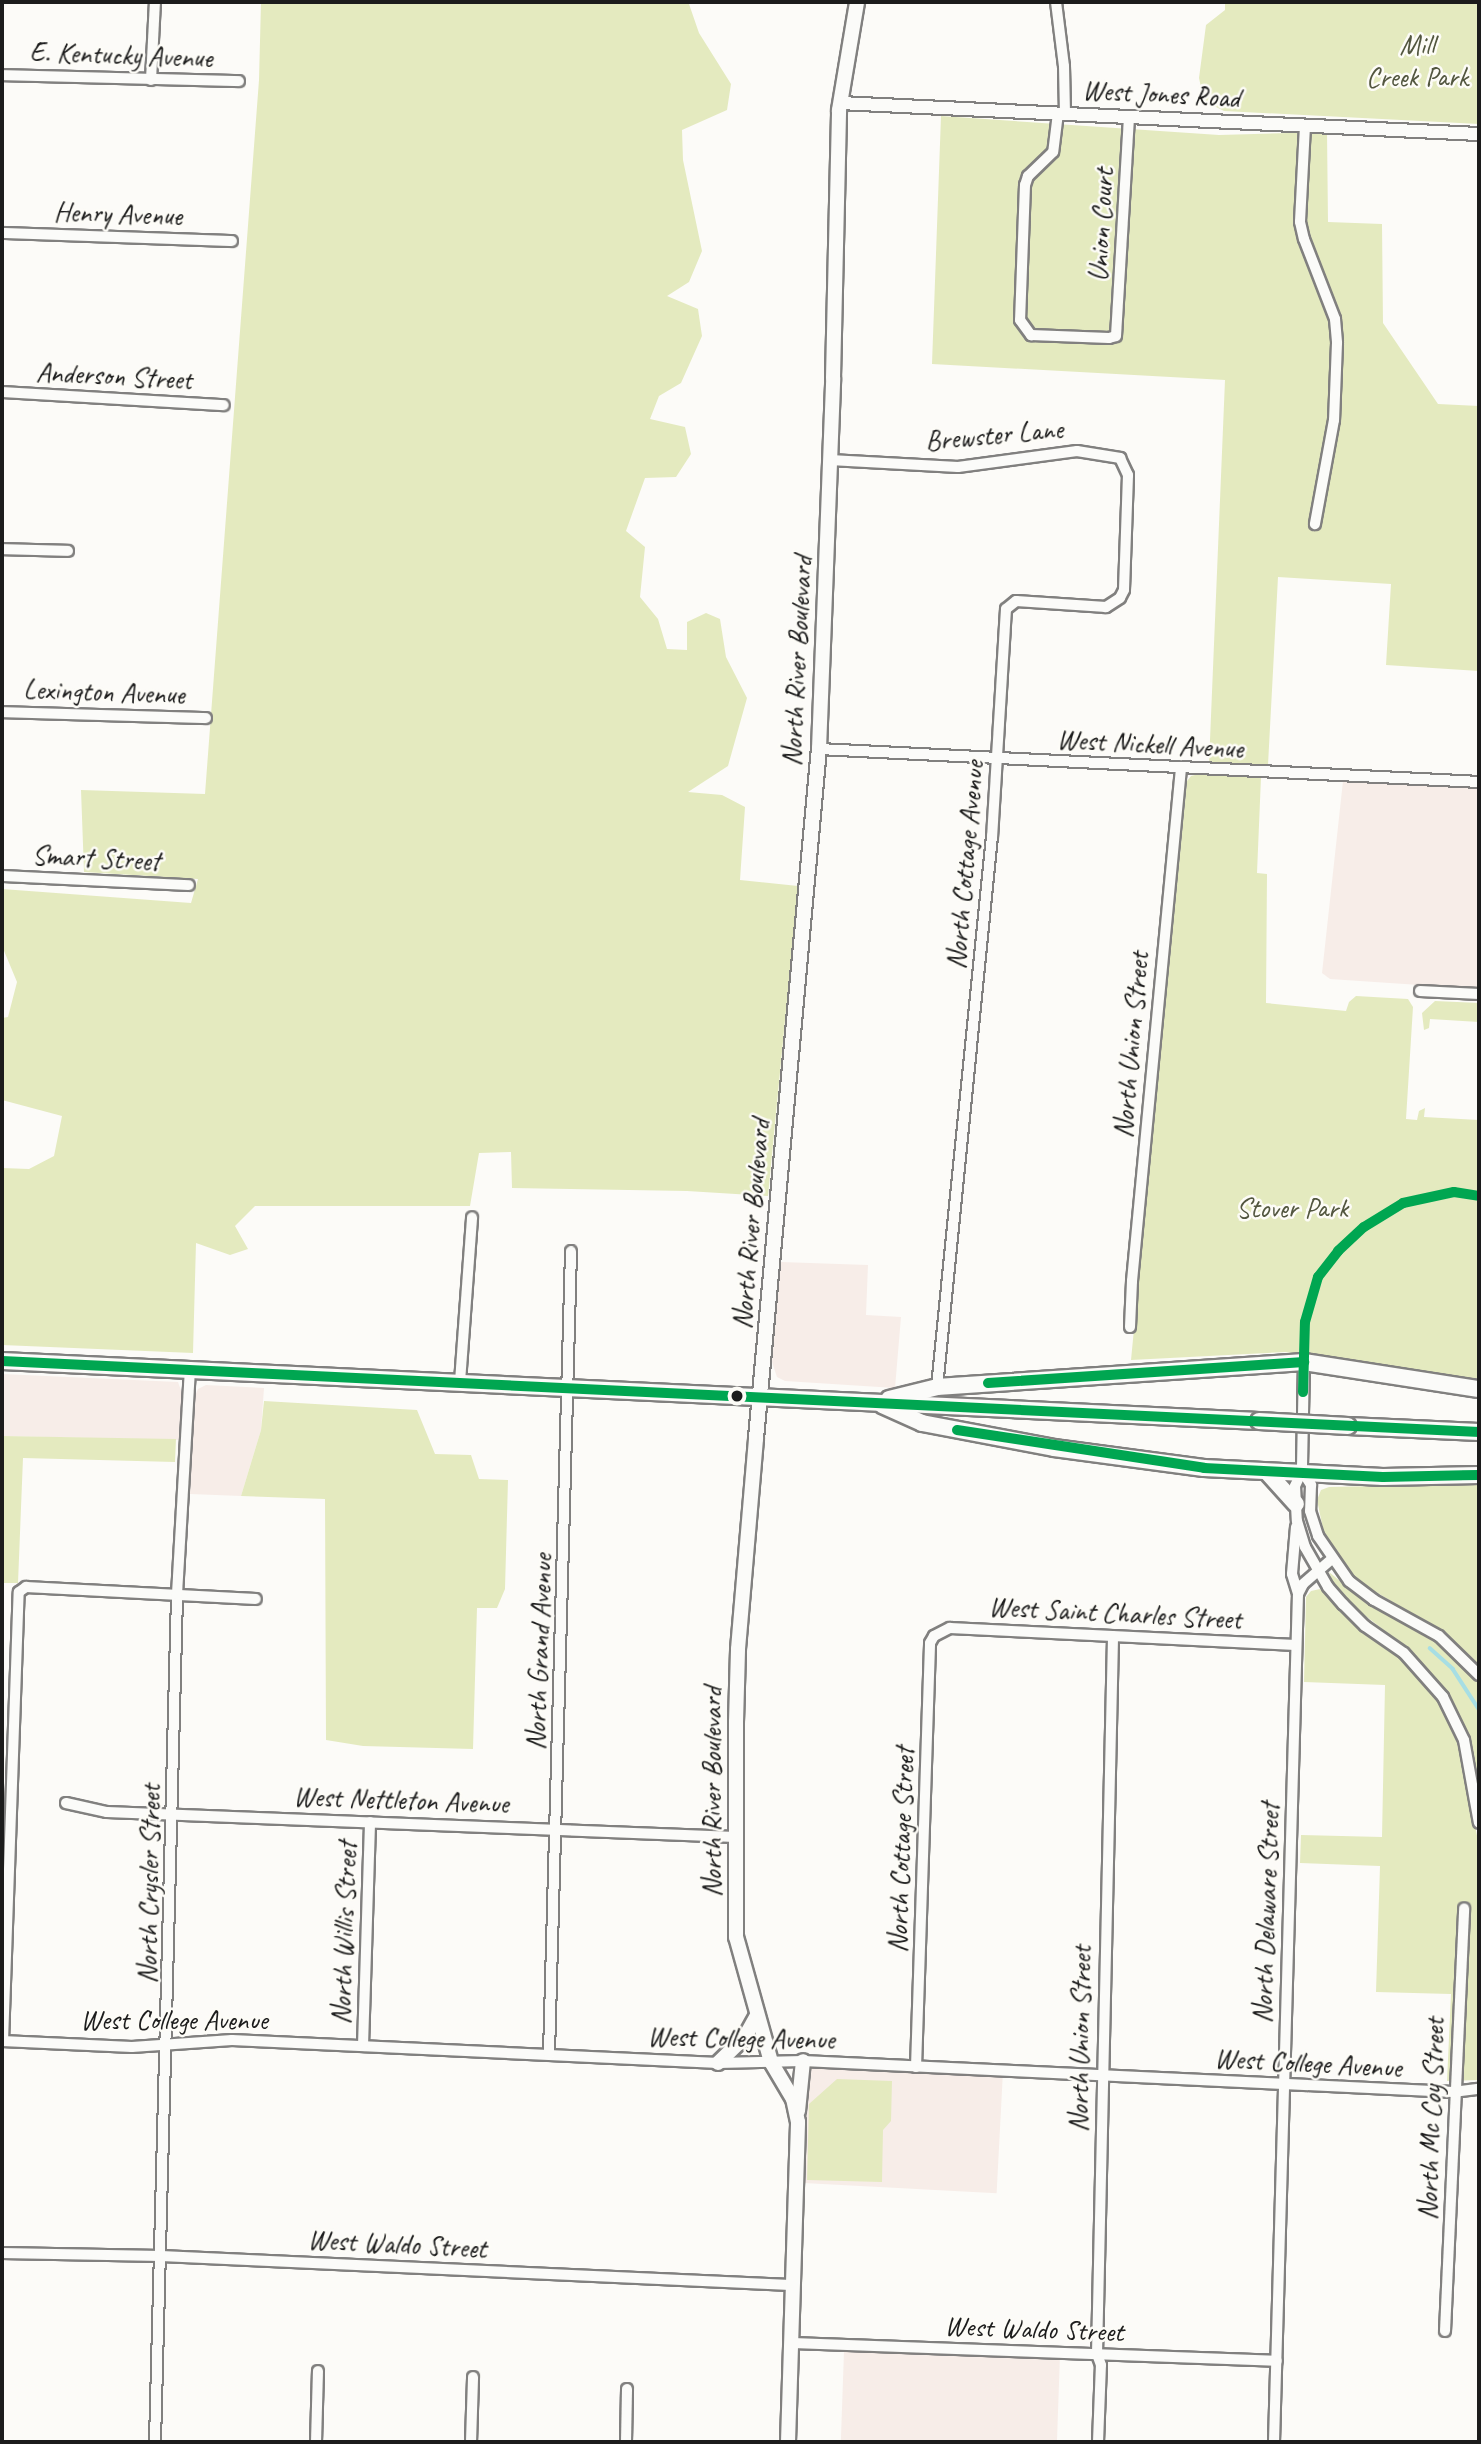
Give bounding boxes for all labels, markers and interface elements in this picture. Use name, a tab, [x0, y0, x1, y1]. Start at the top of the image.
park label: Mill Creek Park	[1366, 28, 1468, 94]
street label: E. Kentucky Avenue	[29, 35, 213, 75]
street label: West Jones Road	[1081, 73, 1241, 115]
street label: Union Court	[1081, 167, 1121, 283]
street label: Henry Avenue	[53, 195, 183, 233]
street label: Anderson Street	[35, 355, 193, 397]
street label: Brewster Lane	[923, 412, 1065, 458]
street label: North River Boulevard	[775, 554, 819, 768]
street label: Lexington Avenue	[23, 672, 185, 712]
street label: West Nickell Avenue	[1055, 722, 1245, 766]
street label: North Cottage Avenue	[939, 760, 991, 970]
street label: Smart Street	[31, 838, 161, 878]
street label: North Union Street	[1106, 950, 1156, 1140]
street label: North River Boulevard	[725, 1117, 777, 1331]
park label: Stover Park	[1236, 1191, 1348, 1225]
unlabelled marker	[730, 1389, 744, 1403]
street label: North Grand Avenue	[519, 1553, 559, 1751]
street label: West Saint Charles Street	[987, 1590, 1243, 1636]
street label: North River Boulevard	[695, 1686, 729, 1898]
street label: North Cottage Street	[881, 1747, 921, 1953]
street label: West Nettleton Avenue	[292, 1779, 510, 1821]
street label: North Crysler Street	[130, 1784, 168, 1984]
street label: North Delaware Street	[1245, 1802, 1287, 2024]
street label: North Willis Street	[324, 1841, 364, 2025]
street label: North Union Street	[1062, 1945, 1098, 2133]
street label: West College Avenue	[81, 2003, 267, 2037]
street label: North Mc Coy Street	[1411, 2017, 1451, 2221]
street label: West College Avenue	[647, 2020, 835, 2056]
street label: West College Avenue	[1214, 2041, 1402, 2085]
street label: West Waldo Street	[306, 2222, 488, 2266]
street label: West Waldo Street	[943, 2309, 1125, 2349]

